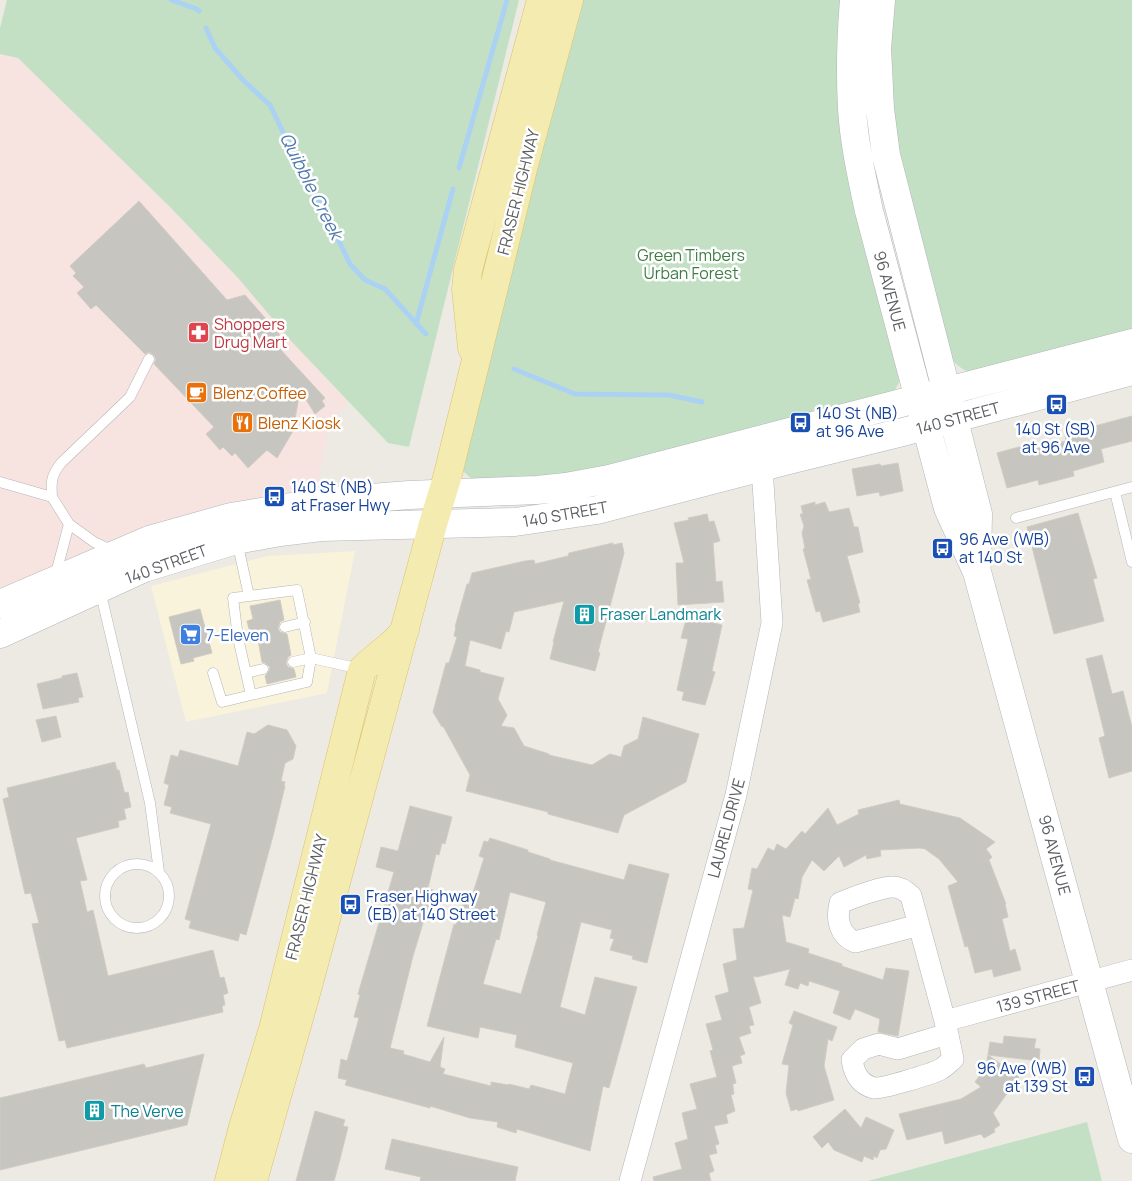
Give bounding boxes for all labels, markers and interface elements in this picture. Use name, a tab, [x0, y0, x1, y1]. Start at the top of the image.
street label: FRASER HIGHWAY	[492, 127, 544, 257]
water label: Quibble Creek	[275, 128, 350, 246]
park label: Green Timbers Urban Forest	[637, 244, 745, 284]
street label: 96 AVENUE	[869, 248, 911, 334]
place label: Shoppers Drug Mart	[214, 313, 287, 353]
pharmacy icon: Shoppers Drug Mart	[186, 321, 210, 345]
cafe icon: Blenz Coffee	[185, 381, 209, 405]
place label: Blenz Coffee	[213, 382, 307, 404]
bus stop icon: 140 St (SB) at 96 Ave	[1044, 393, 1068, 417]
street label: 140 STREET	[914, 396, 1003, 440]
place label: 140 St (NB) at 96 Ave	[816, 402, 899, 442]
bus stop icon: 140 St (NB) at 96 Ave	[788, 410, 812, 434]
restaurant icon: Blenz Kiosk	[230, 411, 254, 435]
place label: Blenz Kiosk	[258, 412, 342, 434]
place label: 140 St (SB) at 96 Ave	[1016, 418, 1096, 458]
place label: 140 St (NB) at Fraser Hwy	[291, 476, 391, 516]
bus stop icon: 140 St (NB) at Fraser Hwy	[263, 484, 287, 508]
street label: 140 STREET	[521, 496, 610, 532]
place label: 96 Ave (WB) at 140 St	[959, 528, 1050, 568]
bus stop icon: 96 Ave (WB) at 140 St	[931, 536, 955, 560]
street label: 140 STREET	[122, 539, 211, 589]
building icon: Fraser Landmark	[572, 602, 596, 626]
place label: Fraser Landmark	[600, 603, 722, 625]
supermarket icon: 7-Eleven	[178, 623, 202, 647]
place label: 7-Eleven	[206, 624, 269, 646]
street label: LAUREL DRIVE	[702, 776, 750, 880]
street label: 96 AVENUE	[1034, 812, 1076, 898]
street label: FRASER HIGHWAY	[280, 832, 332, 962]
place label: Fraser Highway (EB) at 140 Street	[366, 885, 496, 925]
bus stop icon: Fraser Highway (EB) at 140 Street	[338, 893, 362, 917]
street label: 139 STREET	[994, 974, 1083, 1018]
place label: 96 Ave (WB) at 139 St	[977, 1057, 1068, 1097]
bus stop icon: 96 Ave (WB) at 139 St	[1072, 1065, 1096, 1089]
building icon: The Verve	[83, 1099, 107, 1123]
place label: The Verve	[111, 1100, 184, 1122]

